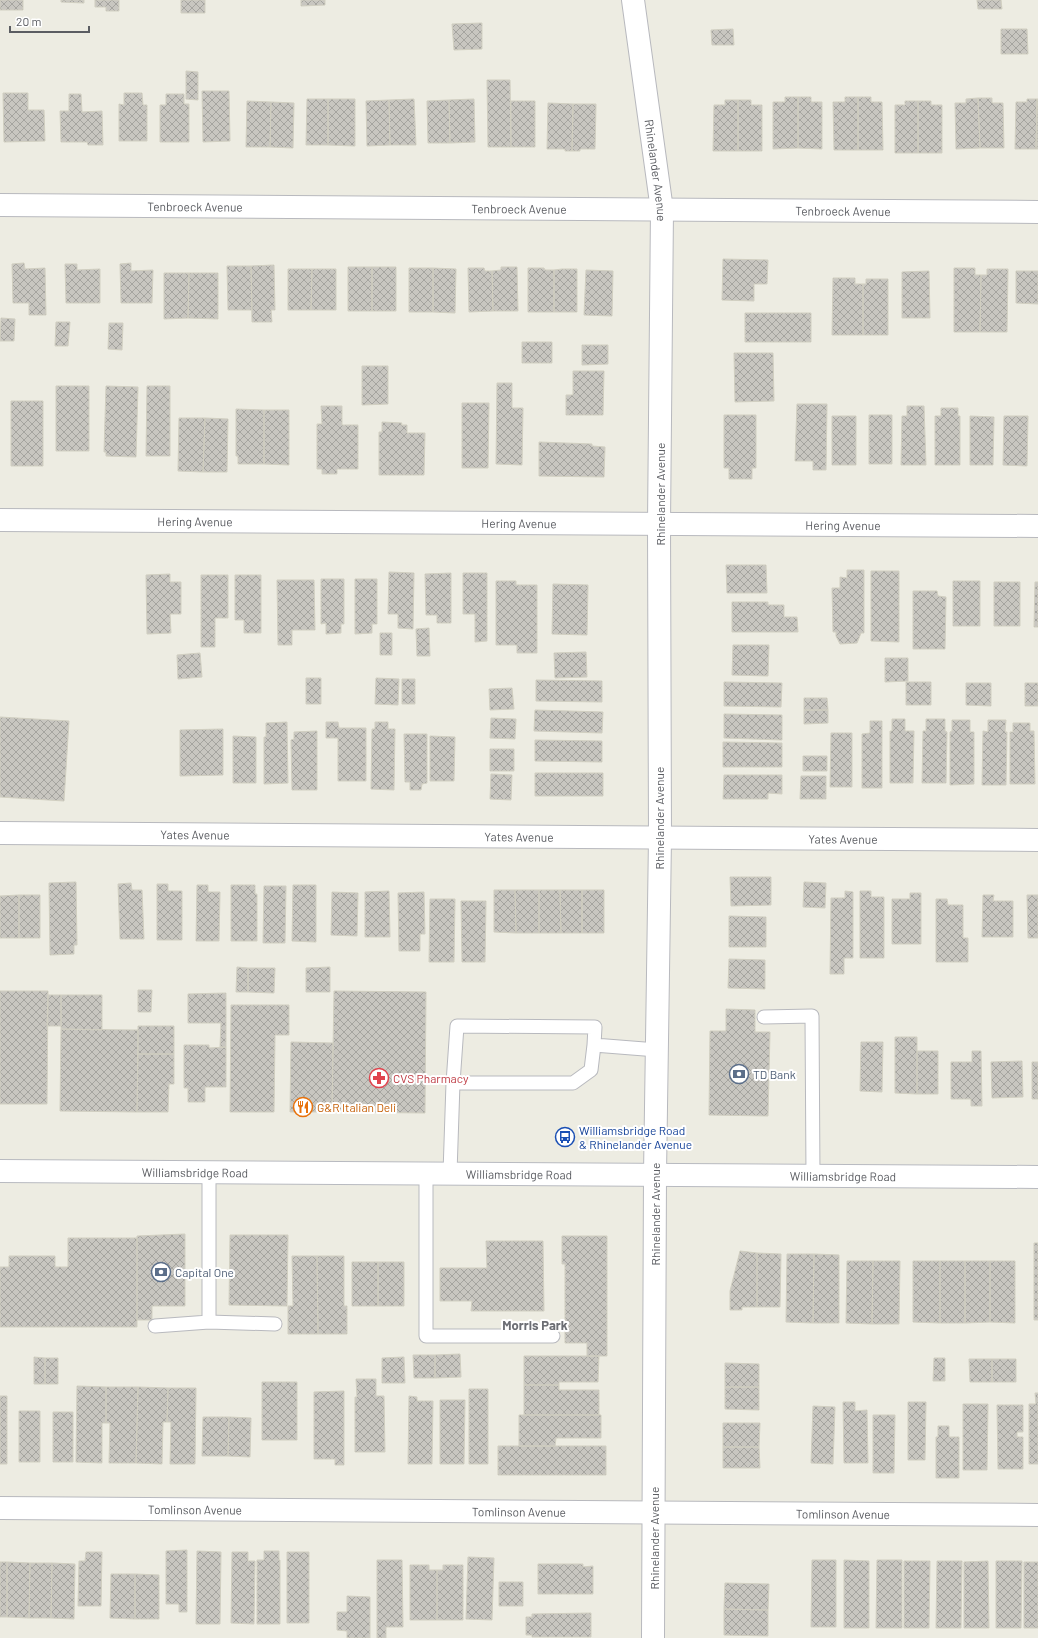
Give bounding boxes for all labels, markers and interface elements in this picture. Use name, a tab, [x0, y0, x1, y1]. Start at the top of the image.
scale bar	[10, 8, 89, 34]
text: 20 m	[16, 14, 42, 28]
street label: Rhinelander Avenue	[643, 118, 669, 222]
street label: Tenbroeck Avenue	[147, 199, 243, 214]
street label: Tenbroeck Avenue	[471, 201, 567, 216]
street label: Tenbroeck Avenue	[795, 203, 891, 218]
street label: Rhinelander Avenue	[653, 443, 667, 545]
street label: Hering Avenue	[157, 514, 233, 528]
street label: Hering Avenue	[481, 516, 557, 530]
street label: Hering Avenue	[805, 518, 881, 532]
street label: Rhinelander Avenue	[652, 767, 666, 869]
street label: Yates Avenue	[160, 827, 230, 842]
street label: Yates Avenue	[484, 829, 554, 844]
street label: Yates Avenue	[808, 831, 878, 846]
bank icon: TD Bank	[728, 1063, 750, 1085]
pharmacy icon: CVS Pharmacy	[368, 1067, 390, 1089]
place label: TD Bank	[753, 1067, 796, 1081]
place label: CVS Pharmacy	[393, 1071, 469, 1085]
restaurant icon: G&R Italian Deli	[292, 1096, 314, 1118]
place label: G&R Italian Deli	[317, 1100, 396, 1114]
place label: Williamsbridge Road & Rhinelander Avenue	[579, 1123, 692, 1151]
bus stop icon: Williamsbridge Road & Rhinelander Avenue	[554, 1126, 576, 1148]
street label: Rhinelander Avenue	[648, 1163, 662, 1265]
street label: Williamsbridge Road	[142, 1165, 248, 1179]
street label: Williamsbridge Road	[466, 1167, 572, 1181]
street label: Williamsbridge Road	[790, 1169, 896, 1183]
bank icon: Capital One	[150, 1261, 172, 1283]
place label: Capital One	[175, 1265, 234, 1279]
district label: Morris Park	[502, 1317, 568, 1333]
street label: Rhinelander Avenue	[647, 1487, 661, 1589]
street label: Tomlinson Avenue	[148, 1502, 242, 1517]
street label: Tomlinson Avenue	[472, 1504, 566, 1519]
street label: Tomlinson Avenue	[796, 1506, 890, 1521]

